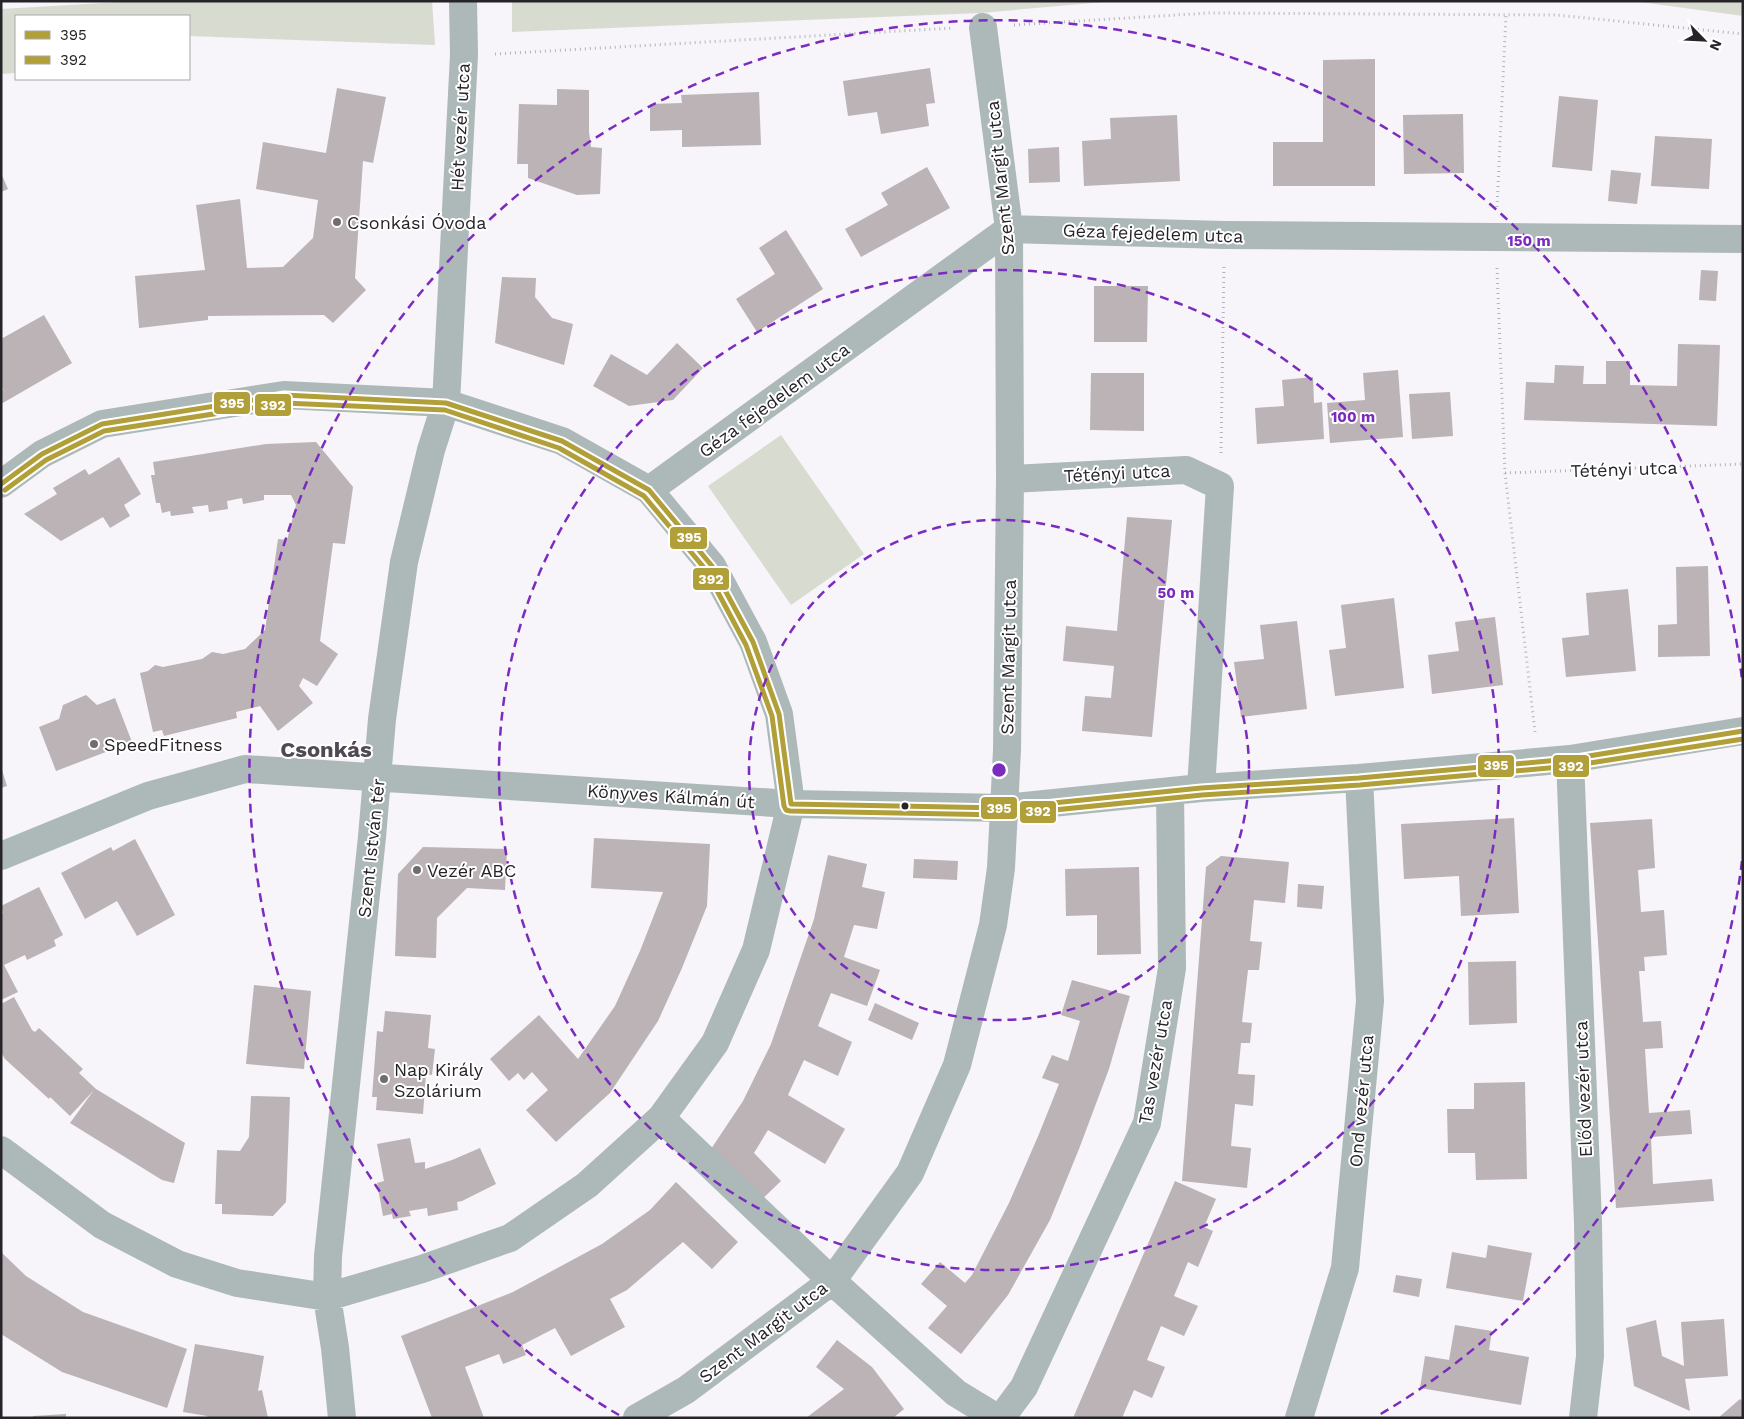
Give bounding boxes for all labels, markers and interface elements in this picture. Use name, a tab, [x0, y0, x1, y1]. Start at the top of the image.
legend	[15, 15, 190, 80]
north arrow	[1679, 15, 1729, 65]
text: 395	[60, 26, 87, 44]
text: N	[1706, 37, 1725, 53]
text: 392	[60, 51, 87, 69]
street label: Hét vezér utca	[446, 63, 474, 191]
street label: Szent Margit utca	[981, 100, 1019, 256]
place label: Csonkási Óvoda	[347, 212, 487, 233]
marker: Csonkási Óvoda	[331, 216, 343, 228]
street label: Géza fejedelem utca	[1062, 219, 1244, 247]
text: 150 m	[1507, 232, 1551, 250]
street label: Géza fejedelem utca	[695, 338, 853, 462]
line badge: 395	[213, 391, 251, 415]
line badge: 392	[254, 393, 292, 417]
text: 395	[219, 395, 245, 411]
text: 392	[260, 397, 286, 413]
text: 100 m	[1331, 408, 1375, 426]
street label: Tétényi utca	[1570, 457, 1678, 481]
street label: Tétényi utca	[1063, 460, 1171, 486]
line badge: 395	[669, 526, 708, 550]
text: 395	[676, 529, 702, 545]
line badge: 392	[692, 567, 730, 591]
text: 392	[698, 571, 724, 587]
street label: Szent Margit utca	[996, 579, 1020, 735]
text: 50 m	[1158, 584, 1194, 602]
place label: SpeedFitness	[104, 734, 223, 755]
district label: Csonkás	[280, 737, 372, 762]
marker: SpeedFitness	[88, 738, 100, 750]
line badge: 395	[1477, 754, 1515, 778]
line badge: 392	[1552, 754, 1590, 778]
text: 395	[1483, 757, 1509, 773]
text: 392	[1558, 758, 1584, 774]
centre of rings	[990, 761, 1008, 779]
street label: Szent István tér	[353, 777, 389, 919]
street label: Könyves Kálmán út	[587, 780, 756, 812]
line badge: 395	[980, 796, 1018, 820]
text: 395	[986, 800, 1012, 816]
line badge: 392	[1019, 800, 1057, 824]
unlabelled marker	[900, 801, 910, 811]
text: 392	[1025, 803, 1051, 819]
place label: Vezér ABC	[427, 860, 516, 881]
marker: Vezér ABC	[411, 864, 423, 876]
street label: Tas vezér utca	[1134, 998, 1176, 1126]
street label: Előd vezér utca	[1570, 1020, 1596, 1158]
street label: Ond vezér utca	[1345, 1034, 1377, 1168]
place label: Nap Király Szolárium	[394, 1059, 484, 1101]
marker: Nap Király Szolárium	[378, 1073, 390, 1085]
street label: Szent Margit utca	[695, 1277, 831, 1387]

